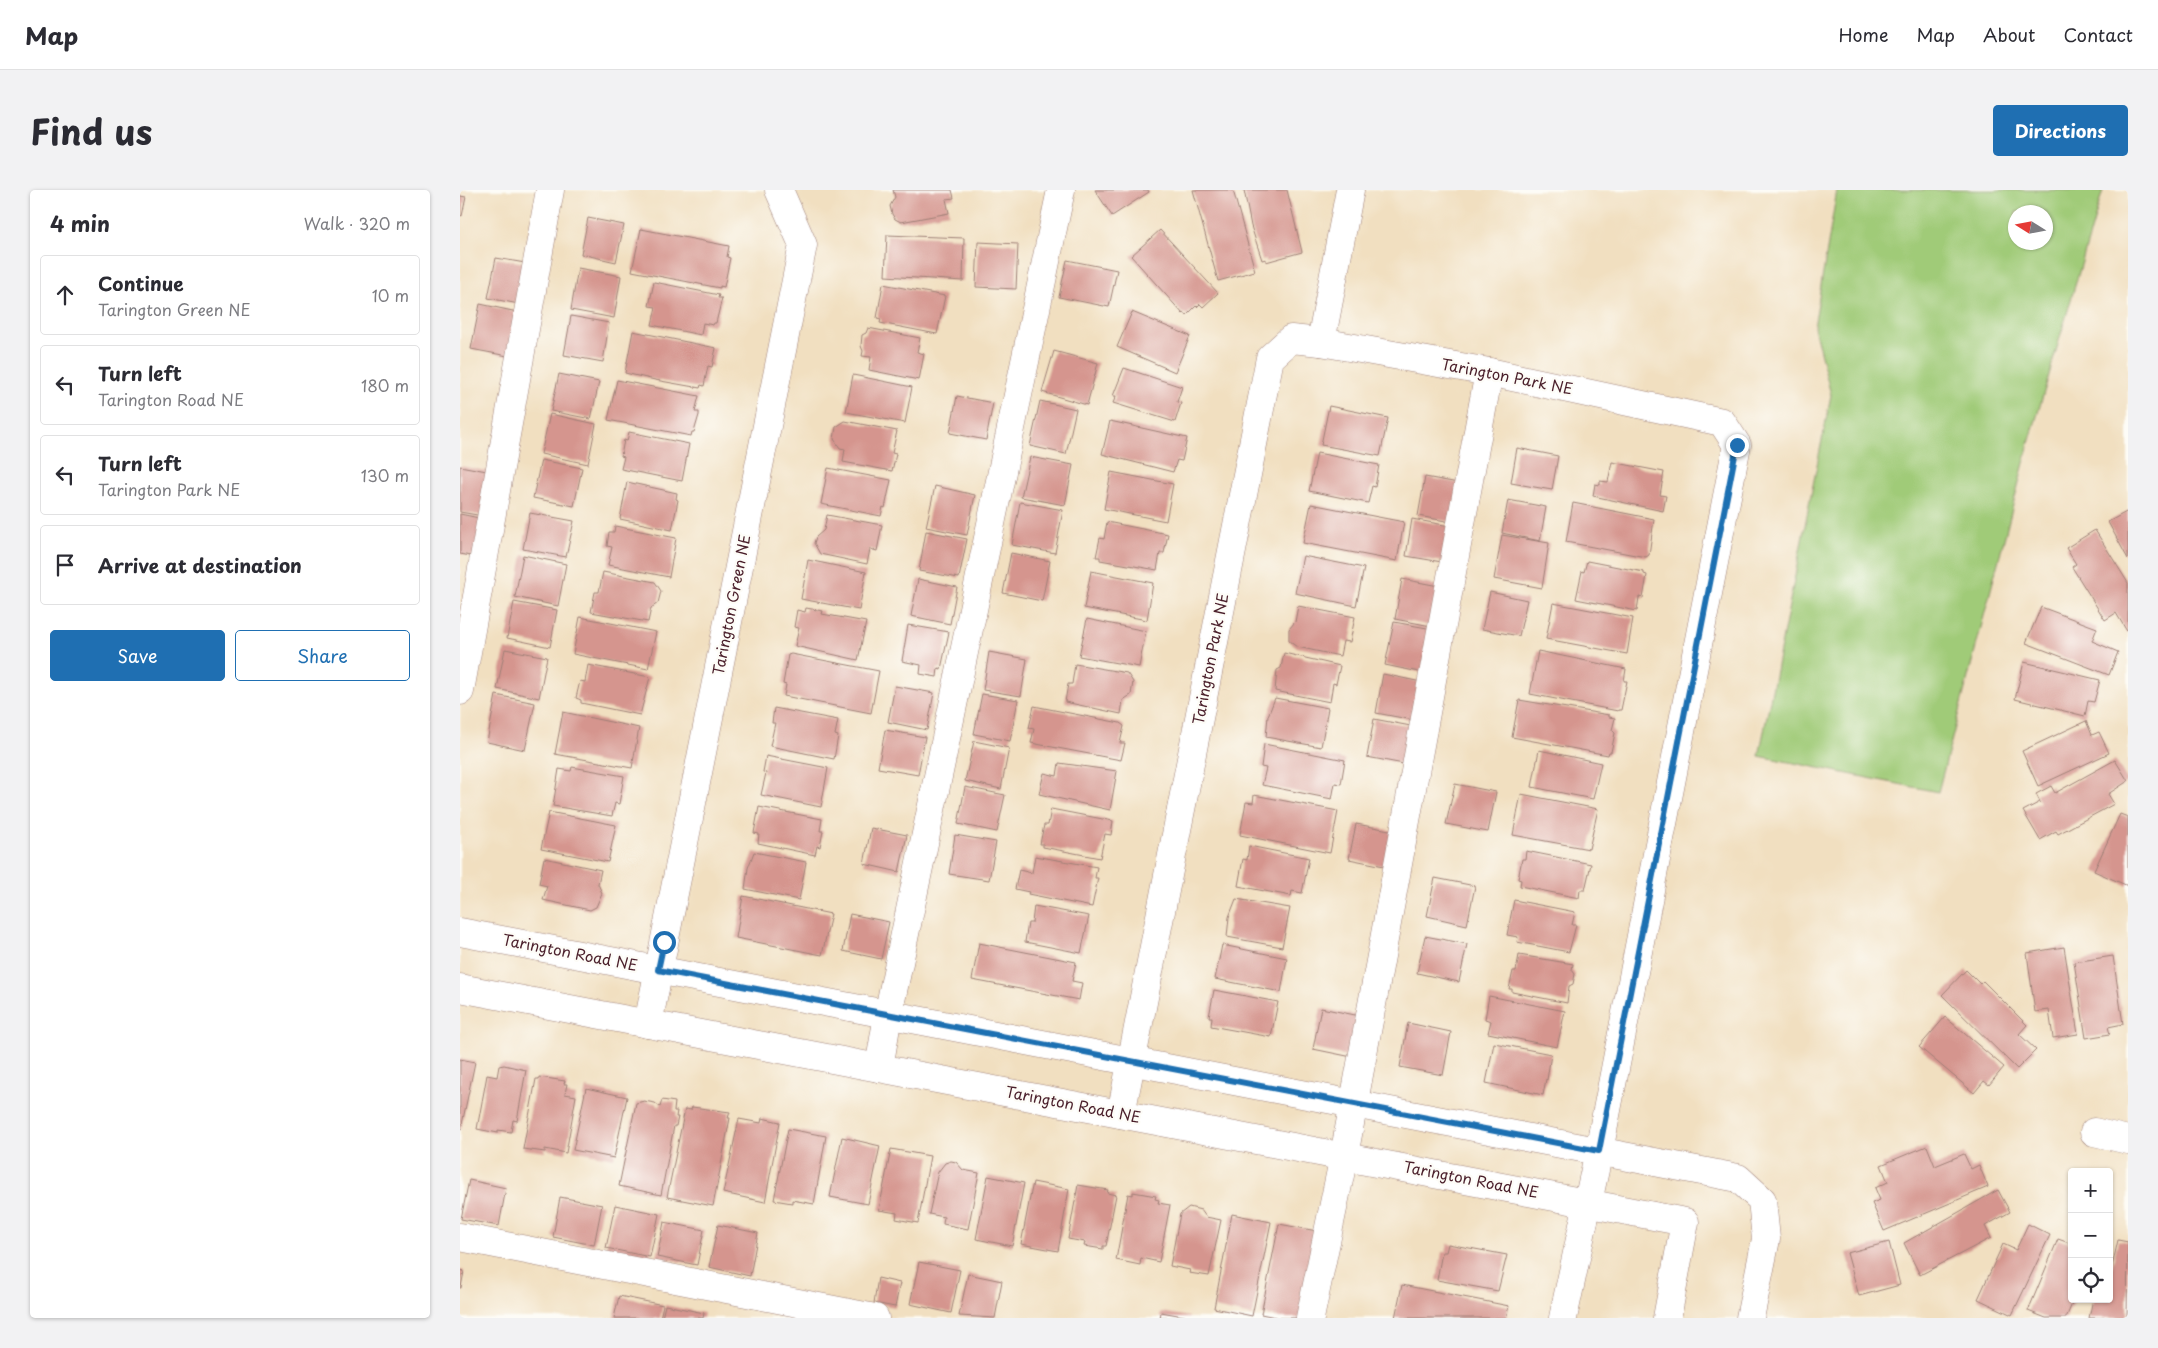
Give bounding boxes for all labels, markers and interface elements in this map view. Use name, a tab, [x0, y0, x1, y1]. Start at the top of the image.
text: Map	[25, 17, 78, 53]
text: Home	[1838, 21, 1888, 48]
text: Map	[1916, 21, 1955, 48]
text: About	[1983, 21, 2035, 48]
text: Contact	[2063, 21, 2133, 48]
text: Find us	[30, 104, 152, 157]
button: Directions	[1993, 105, 2128, 156]
north arrow	[2008, 205, 2053, 250]
text: 4 min	[50, 207, 110, 239]
text: Walk · 320 m	[304, 211, 410, 235]
text: Continue	[98, 269, 184, 297]
icon: ahead	[51, 281, 79, 309]
text: 10 m	[372, 283, 409, 307]
text: Tarington Green NE	[98, 297, 250, 321]
street label: Tarington Park NE	[1440, 352, 1575, 400]
text: Turn left	[98, 359, 182, 387]
icon: left	[51, 371, 79, 399]
text: 180 m	[361, 373, 409, 397]
text: Tarington Road NE	[98, 387, 244, 411]
route end	[1726, 434, 1749, 457]
text: Turn left	[98, 449, 182, 477]
icon: left	[51, 461, 79, 489]
text: 130 m	[361, 463, 409, 487]
text: Tarington Park NE	[98, 477, 240, 501]
street label: Tarington Green NE	[706, 532, 755, 677]
icon: arrive	[51, 551, 79, 579]
text: Arrive at destination	[98, 551, 302, 579]
street label: Tarington Park NE	[1186, 591, 1234, 726]
button: Save	[50, 630, 225, 681]
button: Share	[235, 630, 410, 681]
street label: Tarington Road NE	[501, 927, 640, 976]
route start	[653, 931, 676, 954]
street label: Tarington Road NE	[1004, 1079, 1143, 1128]
street label: Tarington Road NE	[1402, 1154, 1541, 1203]
map controls	[2068, 1168, 2113, 1303]
button: +	[2068, 1168, 2113, 1213]
button: −	[2068, 1213, 2113, 1258]
button: locate	[2068, 1258, 2113, 1303]

